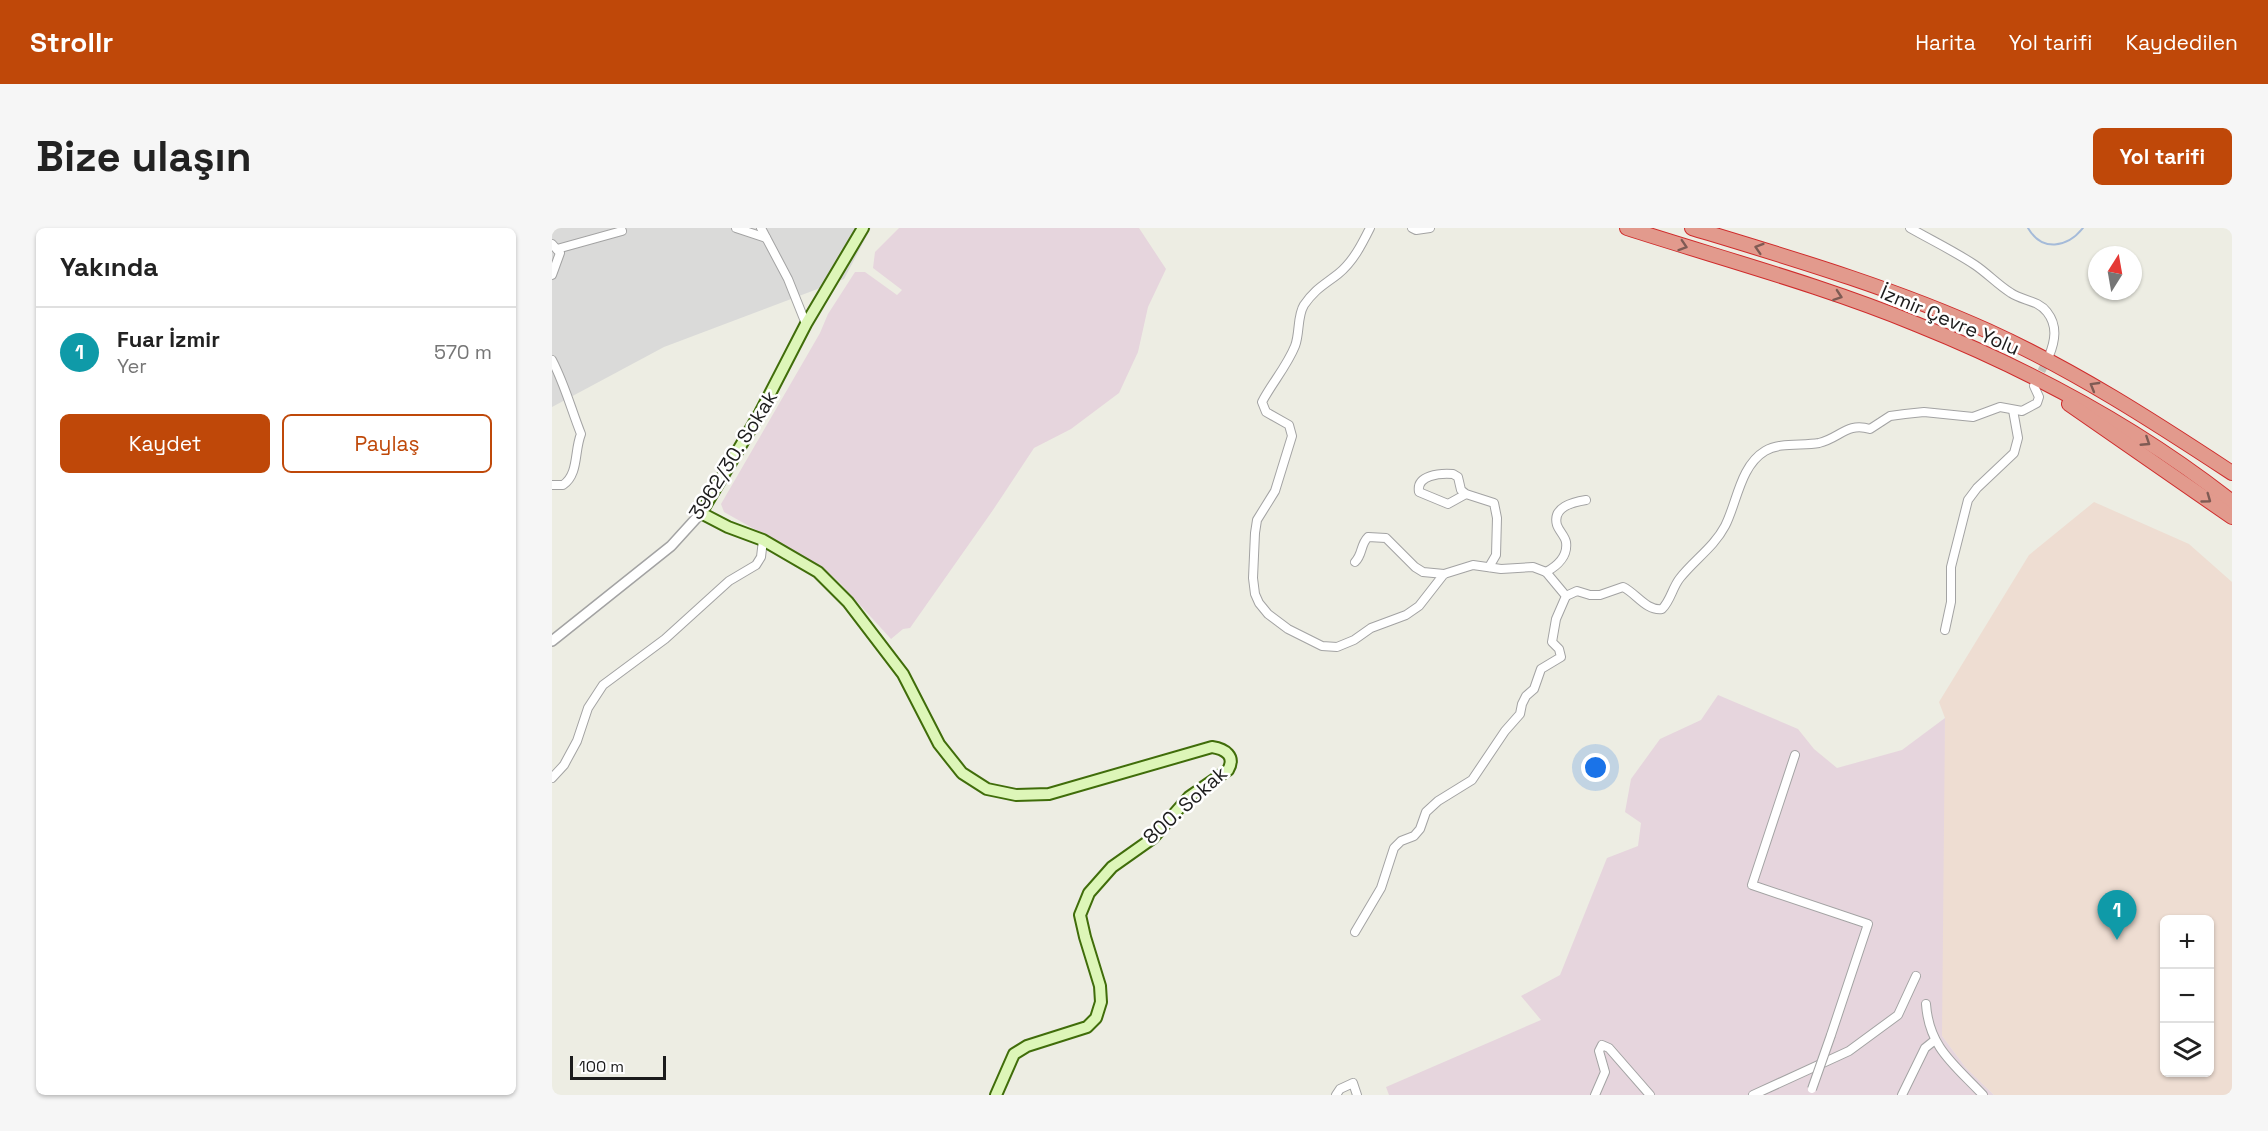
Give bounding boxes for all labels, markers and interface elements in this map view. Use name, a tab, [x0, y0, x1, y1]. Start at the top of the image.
text: Strollr	[30, 24, 113, 60]
text: Harita	[1915, 29, 1976, 56]
text: Yol tarifi	[2009, 29, 2092, 56]
text: Kaydedilen	[2125, 29, 2238, 56]
button: Yol tarifi	[2093, 128, 2232, 185]
text: Bize ulaşın	[36, 130, 252, 183]
one-way arrow	[1677, 239, 1688, 251]
one-way arrow	[1754, 243, 1765, 255]
north arrow	[2088, 246, 2142, 300]
text: Yakında	[60, 250, 158, 284]
street label: İzmir Çevre Yolu	[1876, 279, 2024, 361]
one-way arrow	[1832, 289, 1843, 301]
text: Fuar İzmir	[117, 325, 220, 353]
text: 1	[75, 339, 84, 365]
text: 570 m	[434, 339, 492, 365]
text: Yer	[117, 353, 147, 379]
one-way arrow	[2090, 381, 2100, 393]
street label: 3962/30. Sokak	[683, 385, 783, 524]
button: Kaydet	[60, 414, 270, 473]
button: Paylaş	[282, 414, 492, 473]
one-way arrow	[2139, 435, 2150, 446]
one-way arrow	[2200, 492, 2211, 503]
your location	[1581, 753, 1610, 782]
street label: 800. Sokak	[1137, 760, 1233, 850]
pin: 1	[2098, 890, 2136, 940]
map controls	[2160, 915, 2214, 1077]
button: +	[2160, 915, 2214, 969]
button: −	[2160, 969, 2214, 1023]
button: layers	[2160, 1023, 2214, 1077]
scale bar	[570, 1053, 666, 1080]
text: 100 m	[579, 1056, 624, 1077]

